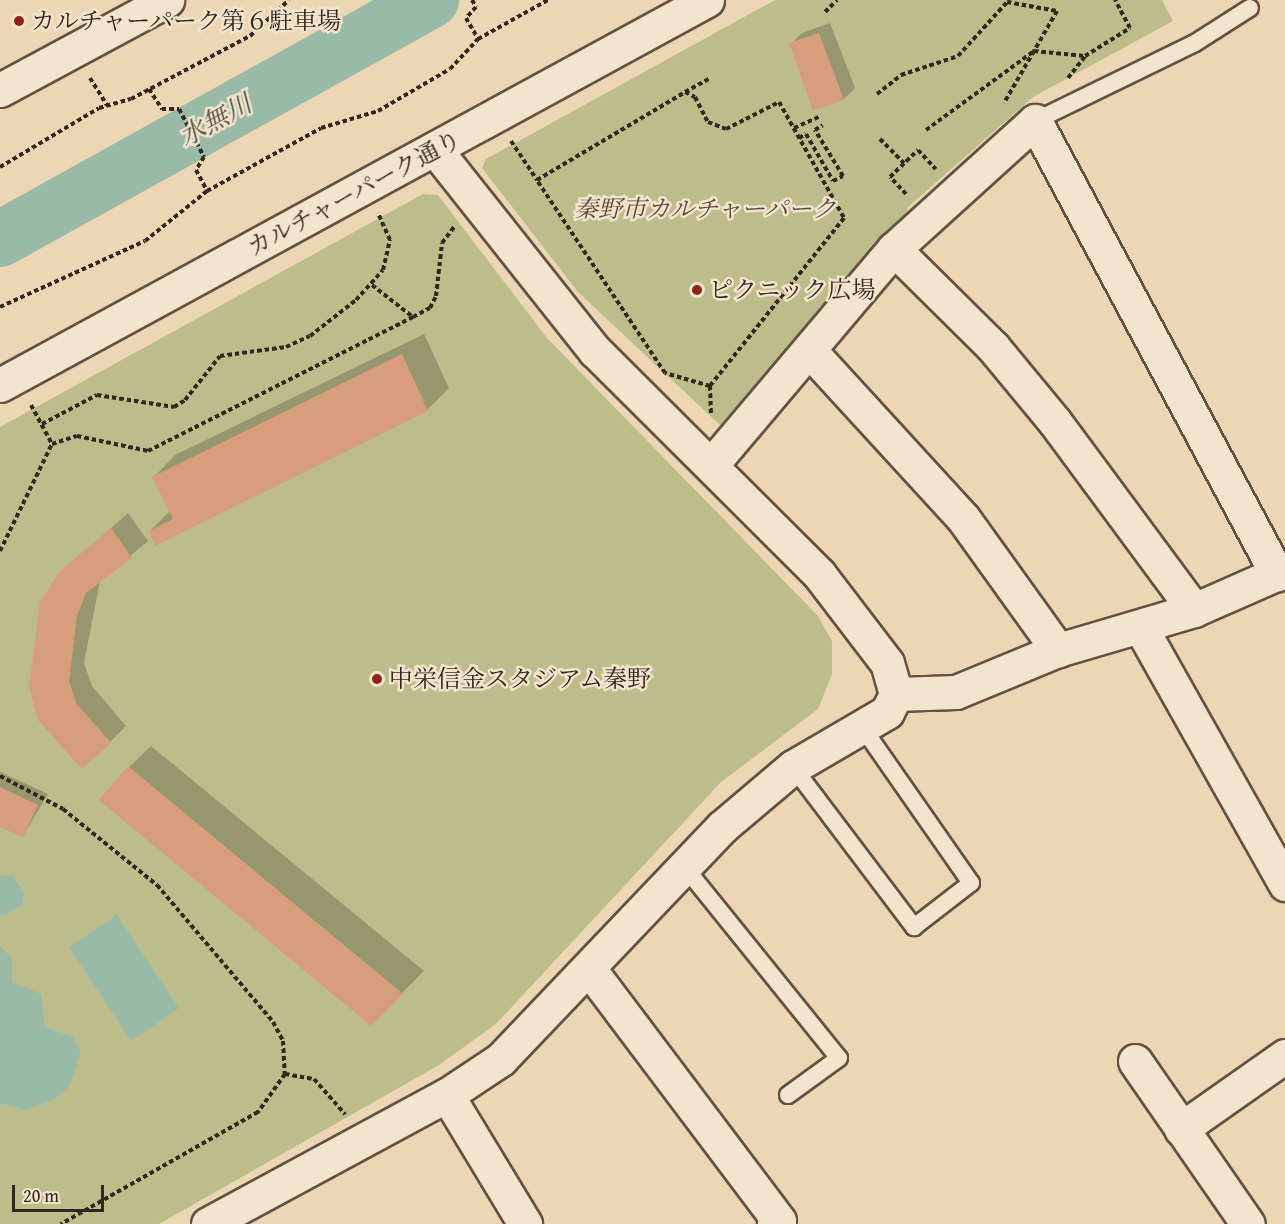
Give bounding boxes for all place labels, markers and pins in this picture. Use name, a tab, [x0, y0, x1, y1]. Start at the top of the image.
place label: カルチャーパーク第６駐車場	[31, 7, 343, 35]
marker: カルチャーパーク第６駐車場	[12, 14, 26, 28]
place label: ピクニック広場	[709, 276, 877, 304]
marker: ピクニック広場	[690, 283, 704, 297]
place label: 中栄信金スタジアム秦野	[389, 665, 653, 693]
marker: 中栄信金スタジアム秦野	[370, 672, 384, 686]

